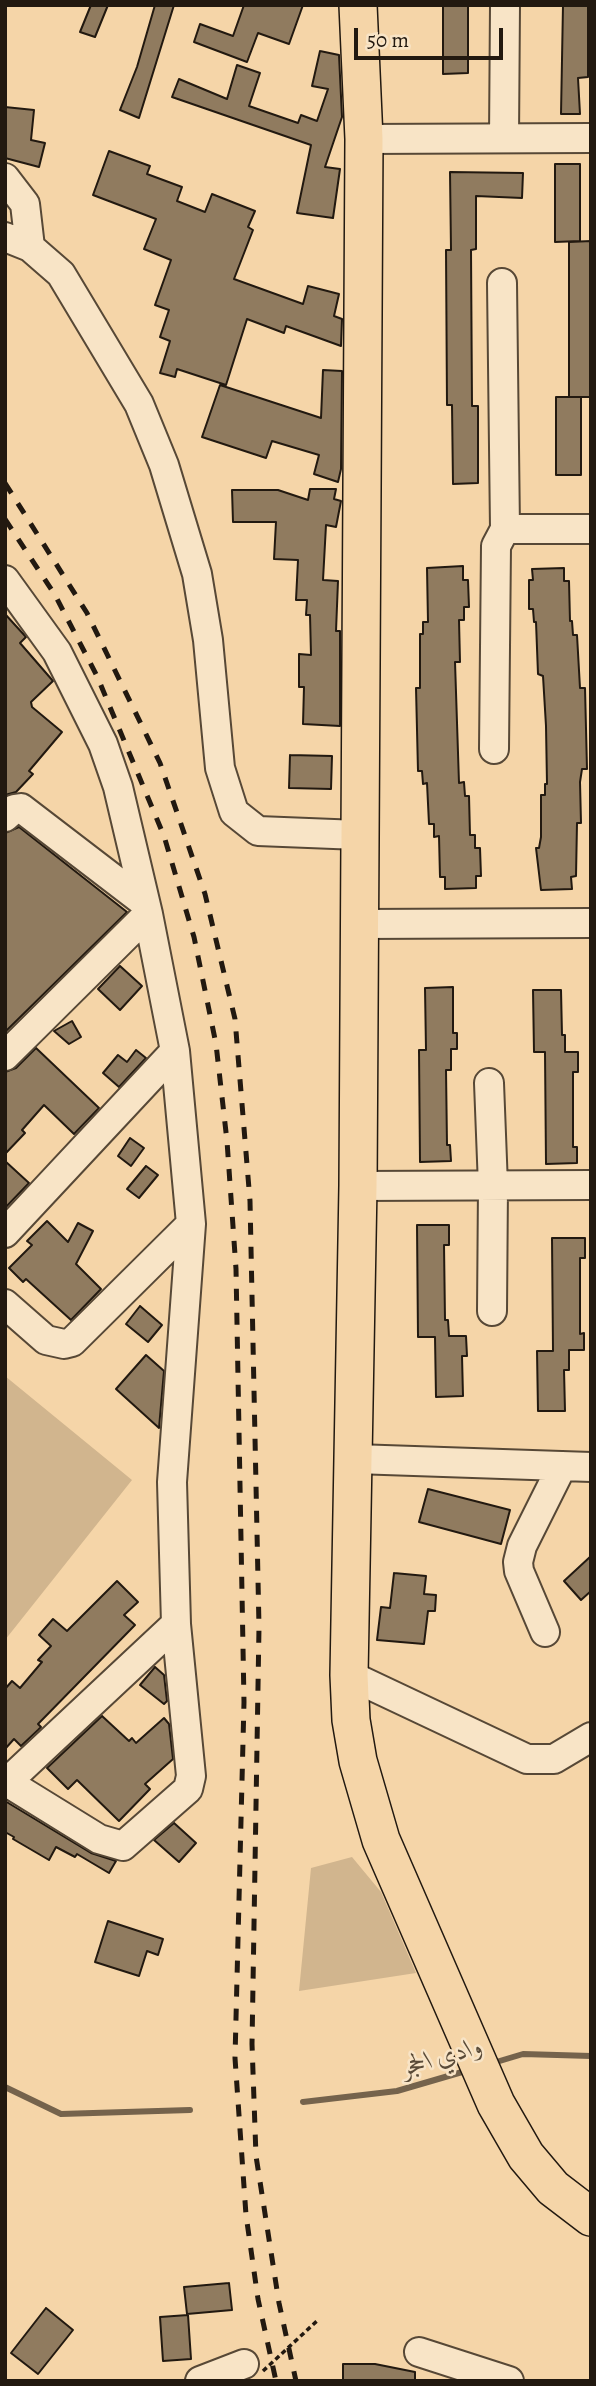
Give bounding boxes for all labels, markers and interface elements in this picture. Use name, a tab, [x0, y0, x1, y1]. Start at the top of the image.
scale bar	[358, 14, 507, 58]
text: 50 m	[367, 26, 409, 54]
water label: وادي الحجر	[397, 2031, 487, 2085]

